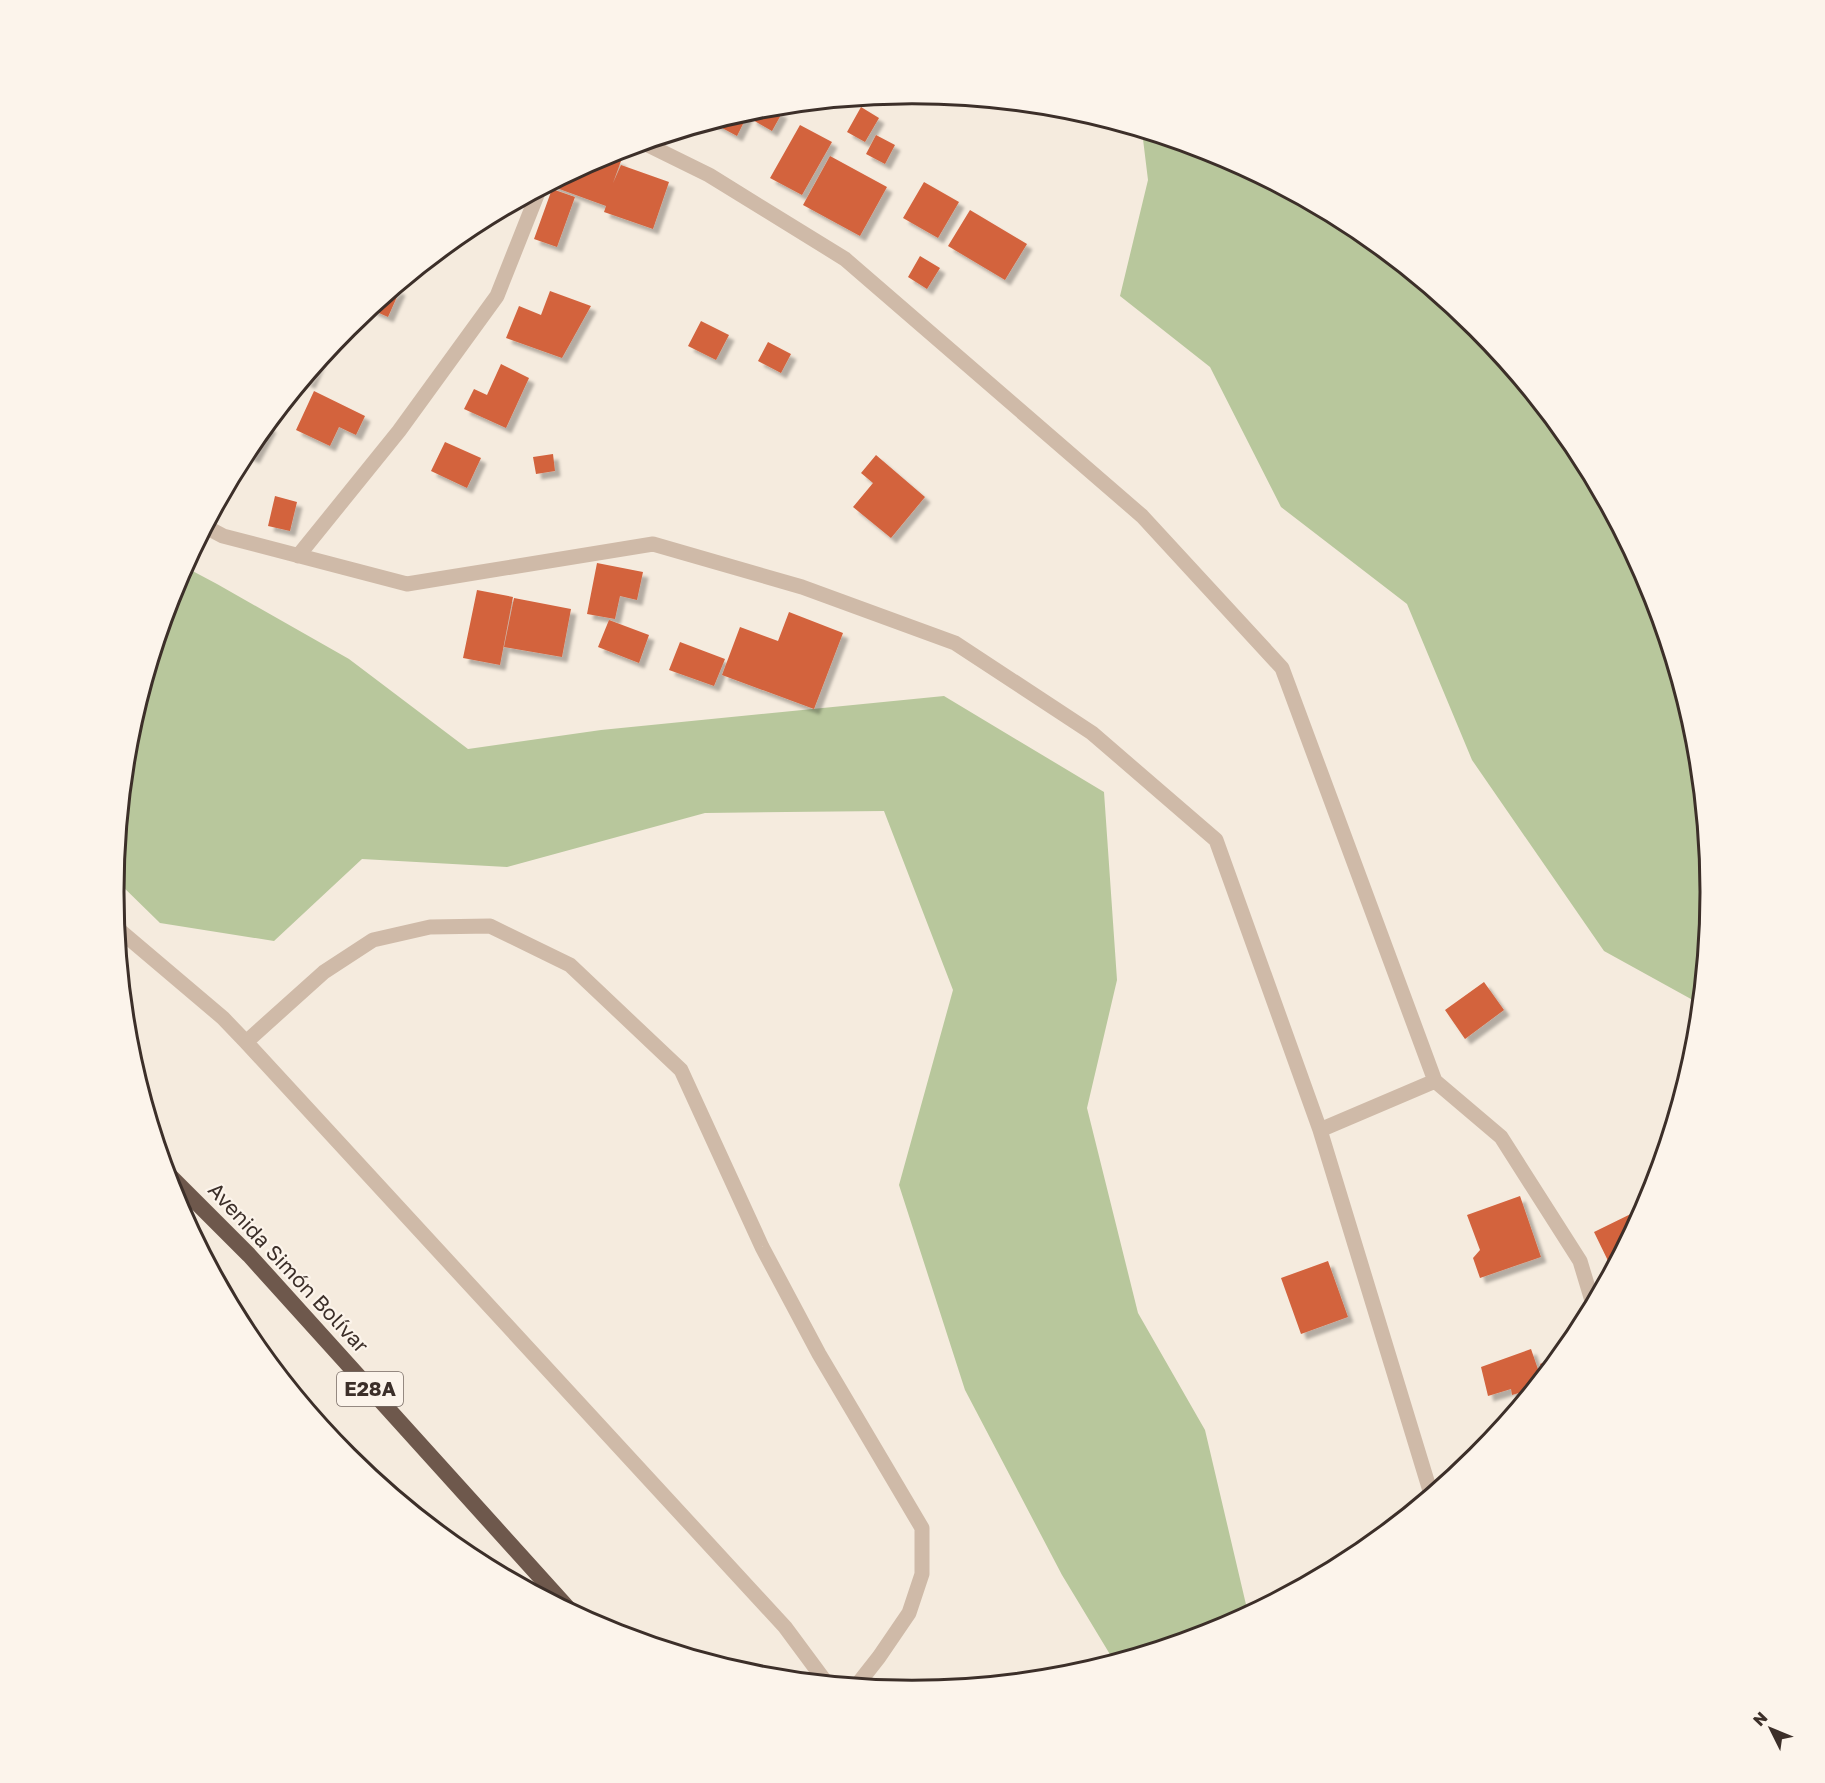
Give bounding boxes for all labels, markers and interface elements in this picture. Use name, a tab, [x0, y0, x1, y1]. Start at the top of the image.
street label: Avenida Simón Bolívar	[203, 1177, 374, 1358]
road number: E28A	[337, 1372, 403, 1406]
north arrow	[1741, 1699, 1801, 1759]
text: N	[1749, 1707, 1771, 1730]

